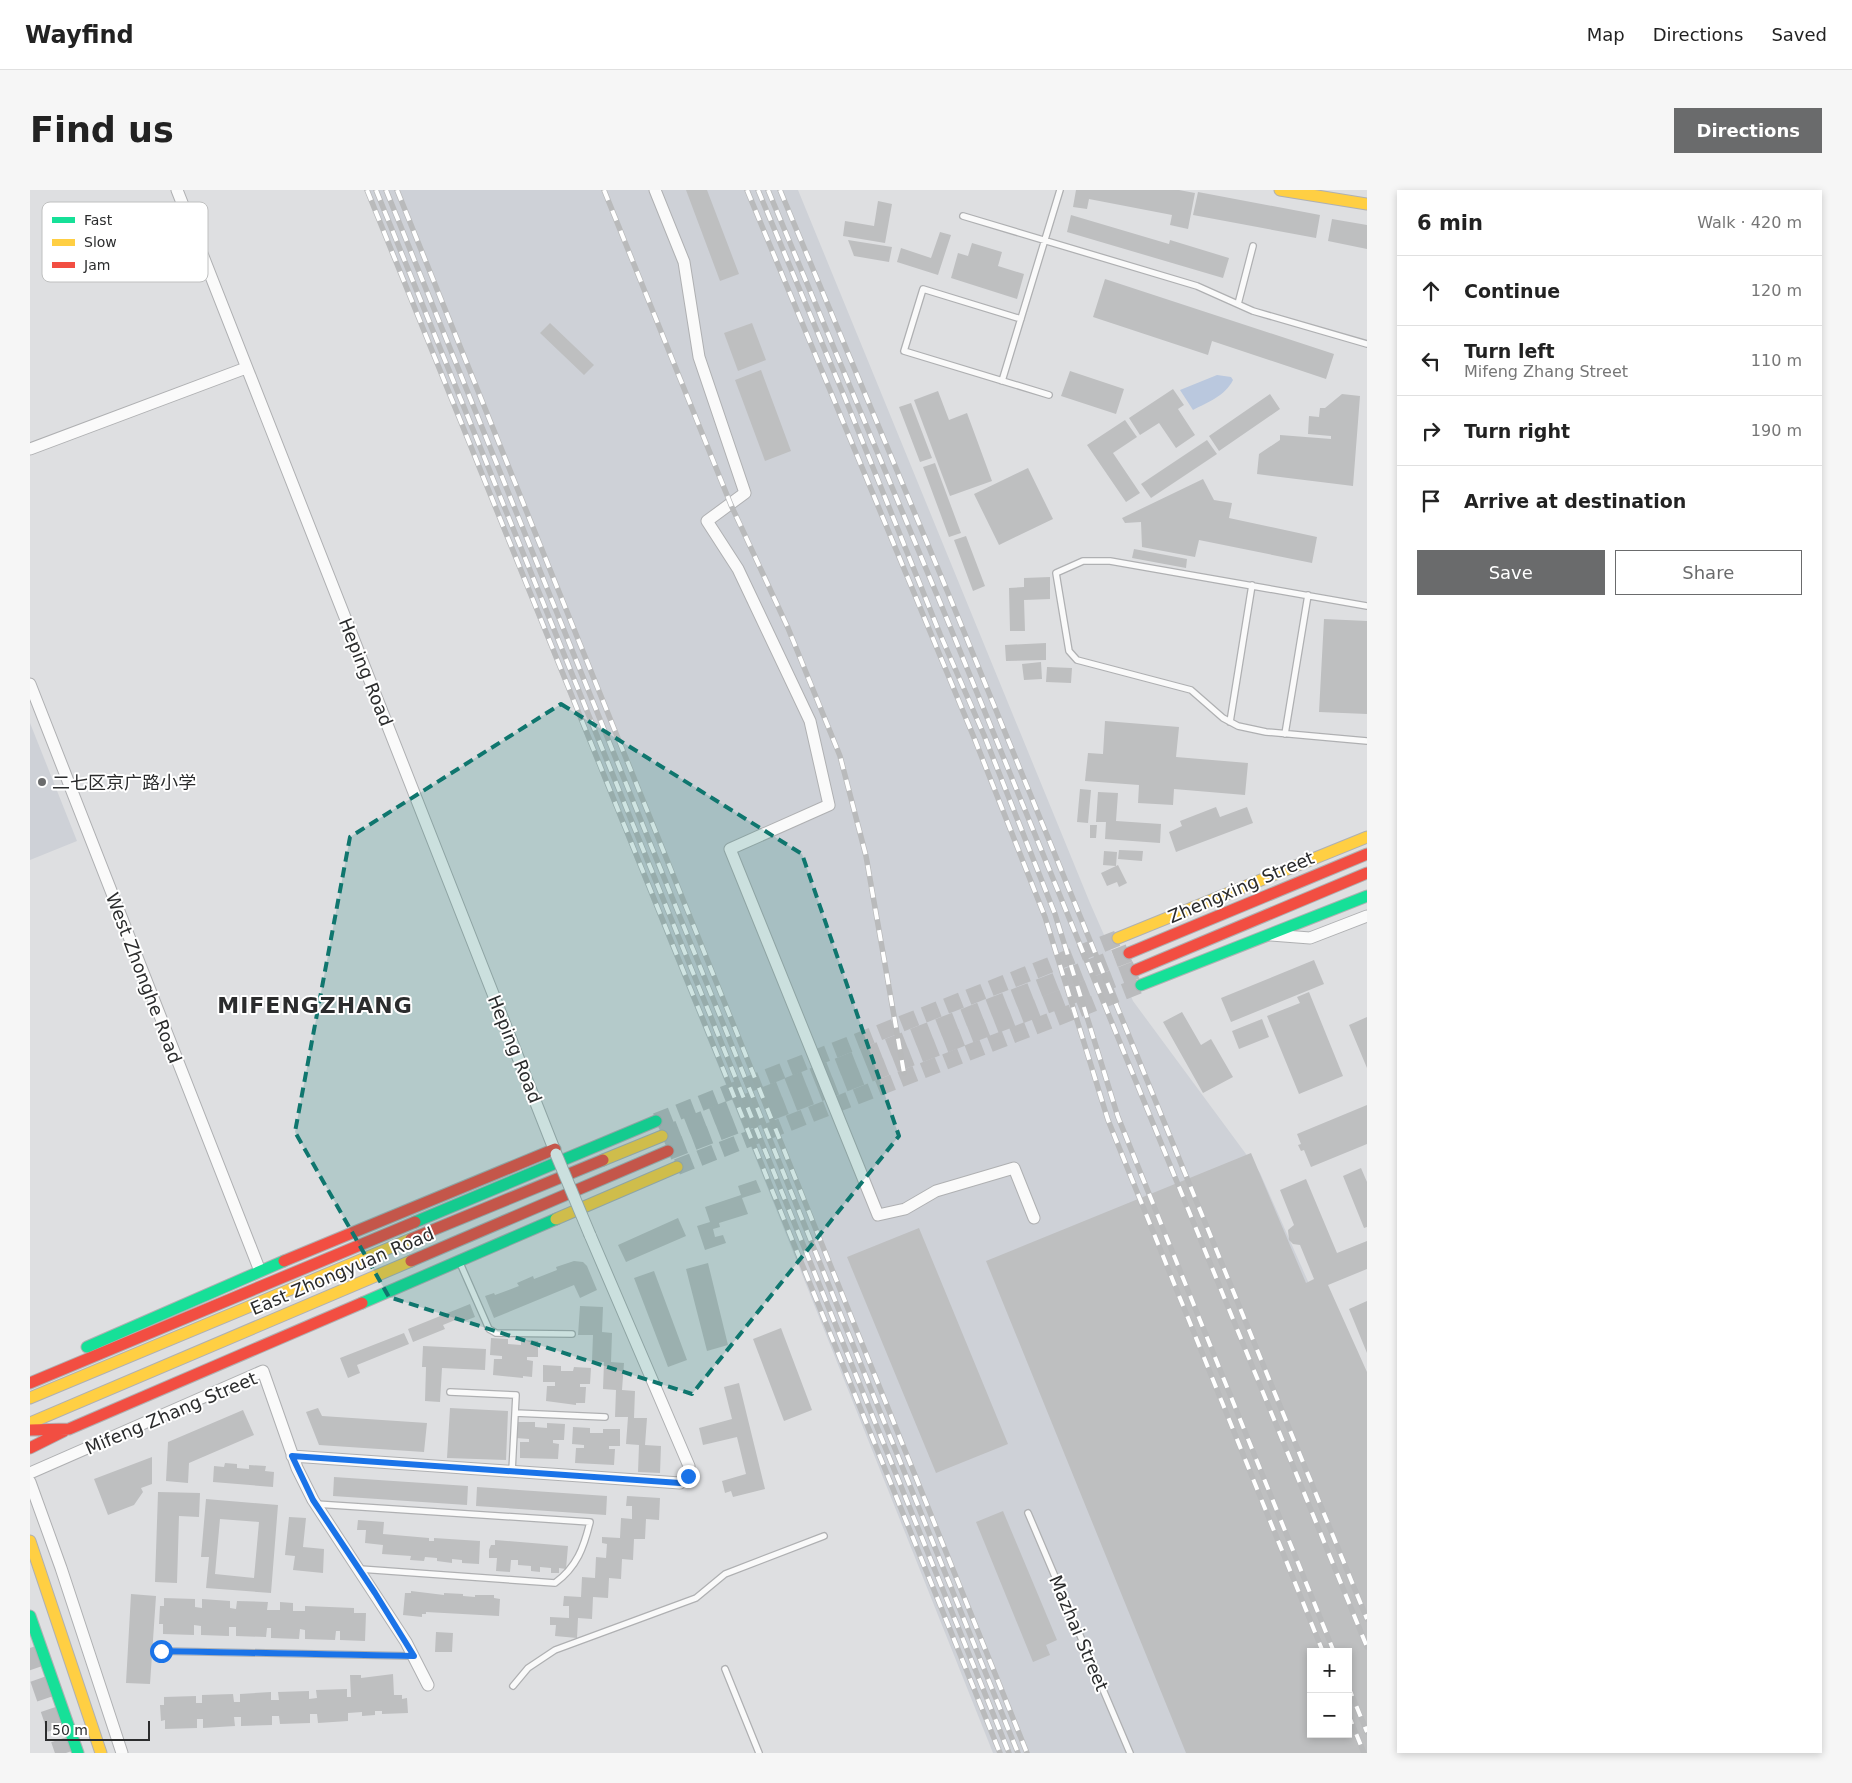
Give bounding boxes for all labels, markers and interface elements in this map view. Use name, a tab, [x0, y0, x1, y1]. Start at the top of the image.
text: Wayfind	[25, 21, 134, 49]
text: Map	[1587, 24, 1625, 45]
text: Directions	[1653, 24, 1743, 45]
text: Saved	[1771, 24, 1827, 45]
button: Directions	[1674, 108, 1822, 153]
text: Find us	[30, 110, 174, 150]
legend	[42, 202, 208, 282]
text: 6 min	[1417, 211, 1483, 235]
text: Fast	[84, 212, 113, 228]
text: Walk · 420 m	[1697, 213, 1802, 232]
text: Slow	[84, 234, 117, 250]
text: Jam	[83, 257, 110, 273]
icon: ahead	[1417, 277, 1445, 305]
text: Continue	[1464, 280, 1560, 302]
text: 120 m	[1751, 281, 1802, 300]
text: Turn left	[1464, 340, 1555, 362]
icon: left	[1417, 347, 1445, 375]
text: 110 m	[1751, 351, 1802, 370]
text: Mifeng Zhang Street	[1464, 362, 1628, 381]
icon: right	[1417, 417, 1445, 445]
text: Turn right	[1464, 420, 1570, 442]
text: 190 m	[1751, 421, 1802, 440]
icon: arrive	[1417, 487, 1445, 515]
text: Arrive at destination	[1464, 490, 1686, 512]
button: Save	[1417, 550, 1605, 595]
button: Share	[1615, 550, 1802, 595]
street label: Heping Road	[335, 615, 397, 729]
place label: 二七区京广路小学	[52, 772, 196, 793]
marker: 二七区京广路小学	[36, 776, 48, 788]
street label: Zhengxing Street	[1165, 847, 1317, 927]
street label: West Zhonghe Road	[102, 890, 186, 1066]
street label: Heping Road	[484, 992, 546, 1106]
district label: MIFENGZHANG	[217, 993, 413, 1018]
street label: East Zhongyuan Road	[247, 1223, 437, 1319]
street label: Mifeng Zhang Street	[82, 1367, 260, 1459]
route end	[677, 1465, 700, 1488]
street label: Mazhai Street	[1045, 1572, 1113, 1694]
route start	[150, 1640, 173, 1663]
map controls	[1307, 1648, 1352, 1738]
button: +	[1307, 1648, 1352, 1693]
button: −	[1307, 1693, 1352, 1738]
scale bar	[45, 1718, 150, 1741]
text: 50 m	[52, 1722, 88, 1738]

